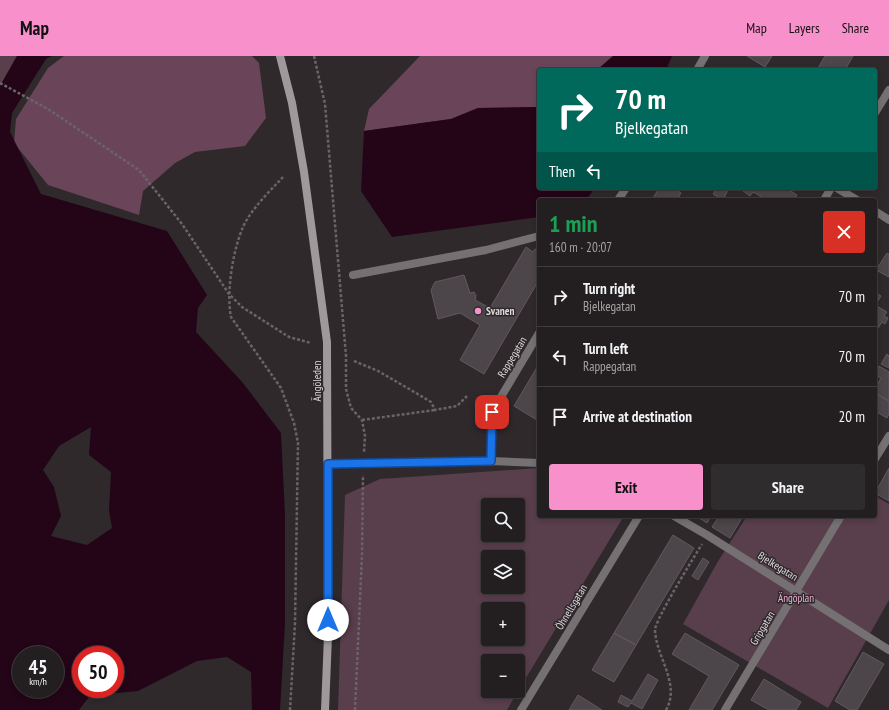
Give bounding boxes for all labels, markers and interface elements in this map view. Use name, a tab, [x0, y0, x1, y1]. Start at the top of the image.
text: Map	[20, 16, 49, 40]
text: Map	[746, 19, 767, 37]
text: Layers	[789, 19, 820, 37]
text: Share	[842, 19, 869, 37]
text: 70 m	[615, 80, 666, 117]
icon: right	[549, 84, 601, 136]
text: Bjelkegatan	[615, 116, 688, 139]
icon: left	[583, 160, 605, 182]
text: Then	[549, 162, 575, 181]
text: 1 min	[549, 208, 597, 239]
button: close	[823, 211, 865, 253]
text: 160 m · 20:07	[549, 239, 612, 256]
text: Turn right	[583, 279, 635, 298]
icon: right	[549, 286, 571, 308]
text: 70 m	[839, 287, 865, 306]
text: Bjelkegatan	[583, 298, 636, 315]
place label: Svanen	[486, 304, 514, 318]
marker: Svanen	[473, 306, 483, 316]
street label: Rappegatan	[494, 334, 530, 380]
text: Turn left	[583, 339, 628, 358]
icon: left	[549, 346, 571, 368]
text: 70 m	[839, 347, 865, 366]
text: Rappegatan	[583, 358, 636, 375]
street label: Ängöleden	[310, 360, 324, 401]
pin	[475, 395, 509, 429]
icon: arrive	[481, 401, 503, 423]
icon: arrive	[549, 406, 571, 428]
text: Arrive at destination	[583, 407, 692, 426]
text: 20 m	[839, 407, 865, 426]
button: Exit	[549, 464, 703, 510]
button: Share	[711, 464, 865, 510]
map controls	[481, 498, 525, 698]
button: search	[481, 498, 525, 542]
street label: Bjelkegatan	[755, 548, 801, 584]
button: layers	[481, 550, 525, 594]
street label: Öhnellsgatan	[552, 582, 590, 632]
park label: Ängöplan	[778, 591, 814, 605]
position arrow	[307, 599, 349, 641]
button: +	[481, 602, 525, 646]
street label: Gripgatan	[746, 608, 778, 647]
speed limit sign: 50	[72, 646, 124, 698]
text: 45	[28, 654, 48, 680]
button: −	[481, 654, 525, 698]
text: km/h	[29, 675, 47, 688]

